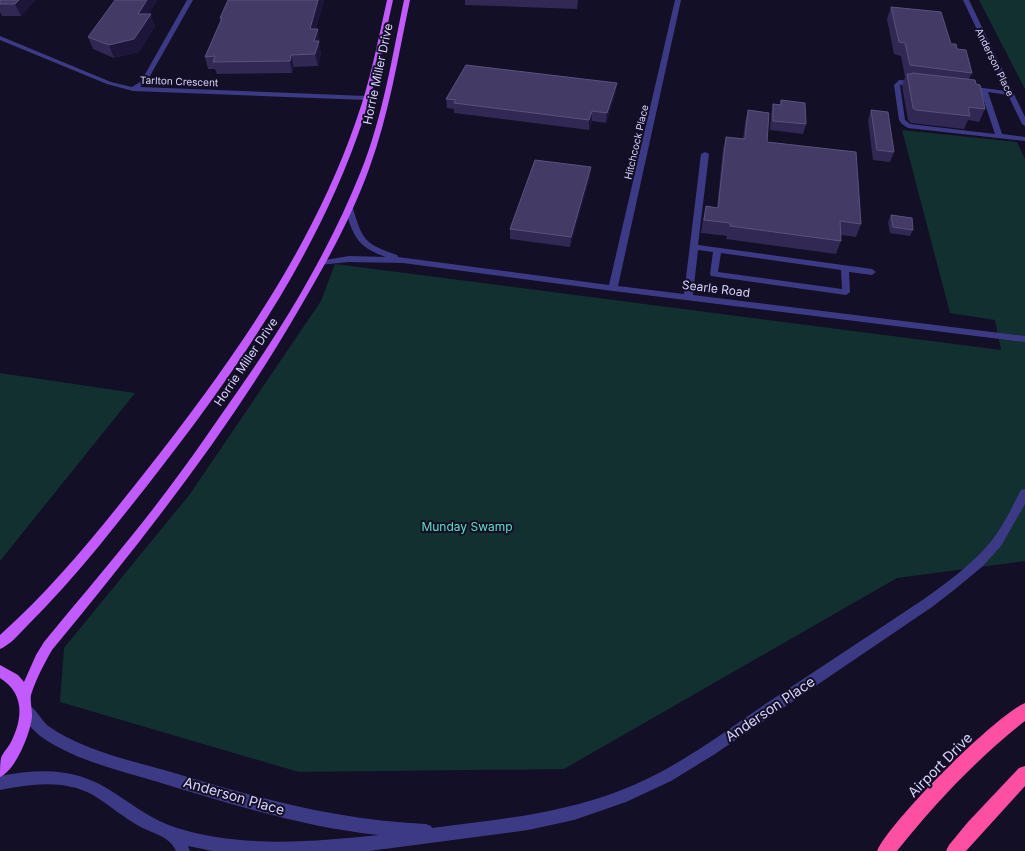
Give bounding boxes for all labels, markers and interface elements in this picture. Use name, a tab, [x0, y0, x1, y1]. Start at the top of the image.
street label: Horrie Miller Drive	[359, 22, 396, 126]
street label: Anderson Place	[973, 26, 1017, 98]
street label: Tarlton Crescent	[140, 74, 219, 88]
street label: Hitchcock Place	[622, 103, 650, 181]
street label: Searle Road	[681, 277, 751, 300]
street label: Horrie Miller Drive	[211, 315, 281, 409]
park label: Munday Swamp	[421, 519, 513, 534]
street label: Anderson Place	[722, 672, 818, 745]
street label: Airport Drive	[904, 729, 975, 800]
street label: Anderson Place	[182, 773, 287, 818]

